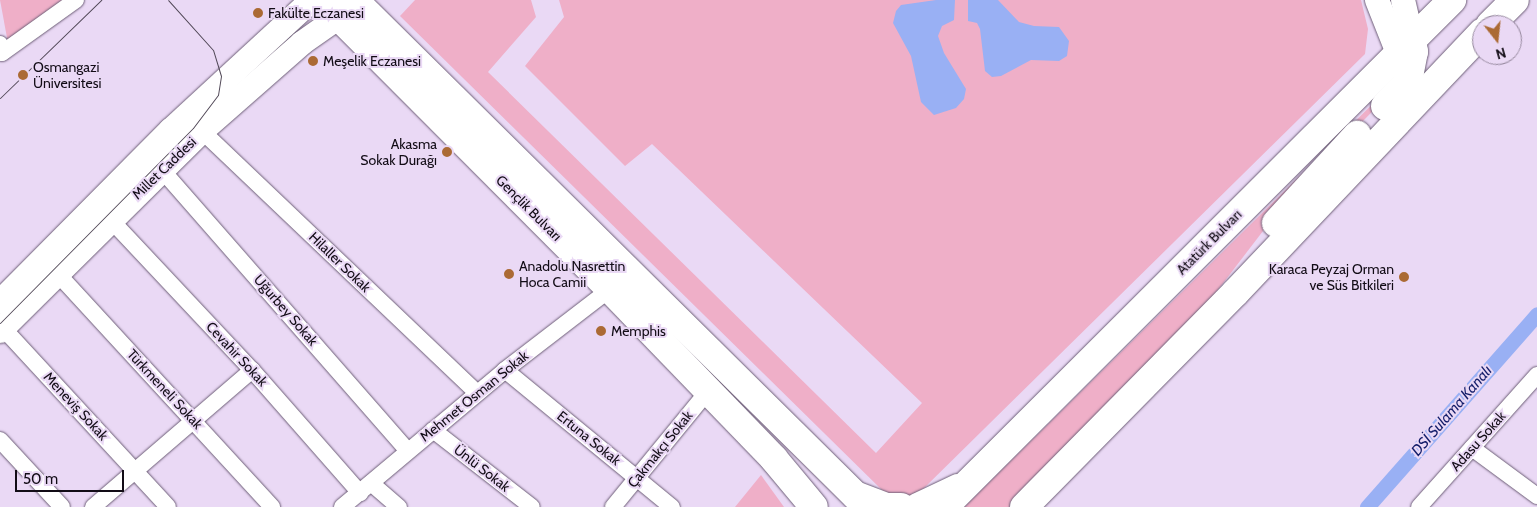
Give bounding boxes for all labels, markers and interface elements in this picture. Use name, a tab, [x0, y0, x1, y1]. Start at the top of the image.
place label: Fakülte Eczanesi	[268, 5, 364, 21]
marker: Fakülte Eczanesi	[252, 7, 264, 19]
north arrow	[1472, 15, 1522, 65]
text: N	[1494, 43, 1508, 63]
place label: Meşelik Eczanesi	[323, 53, 421, 69]
marker: Meşelik Eczanesi	[307, 55, 319, 67]
place label: Osmangazi Üniversitesi	[33, 59, 101, 92]
marker: Osmangazi Üniversitesi	[17, 69, 29, 81]
street label: Millet Caddesi	[128, 133, 200, 203]
place label: Akasma Sokak Durağı	[360, 136, 437, 168]
marker: Akasma Sokak Durağı	[441, 146, 453, 158]
street label: Gençlik Bulvarı	[493, 172, 565, 244]
street label: Atatürk Bulvarı	[1173, 206, 1245, 278]
street label: Hilaller Sokak	[306, 228, 374, 296]
place label: Anadolu Nasrettin Hoca Camii	[519, 258, 625, 290]
place label: Karaca Peyzaj Orman ve Süs Bitkileri	[1269, 261, 1394, 294]
marker: Anadolu Nasrettin Hoca Camii	[503, 268, 515, 280]
street label: Uğurbey Sokak	[250, 271, 322, 349]
marker: Karaca Peyzaj Orman ve Süs Bitkileri	[1398, 271, 1410, 283]
street label: Cevahir Sokak	[203, 318, 271, 390]
place label: Memphis	[611, 323, 666, 339]
marker: Memphis	[595, 325, 607, 337]
street label: Türkmeneli Sokak	[124, 346, 206, 432]
street label: Mehmet Osman Sokak	[416, 347, 532, 445]
water label: DSİ Sulama Kanalı	[1408, 362, 1496, 460]
street label: Meneviş Sokak	[40, 368, 112, 444]
street label: Ertuna Sokak	[554, 407, 624, 469]
street label: Çakmakçı Sokak	[624, 407, 696, 491]
street label: Adasu Sokak	[1447, 408, 1509, 474]
street label: Ünlü Sokak	[451, 441, 513, 495]
scale bar	[18, 460, 126, 492]
text: 50 m	[23, 470, 58, 488]

